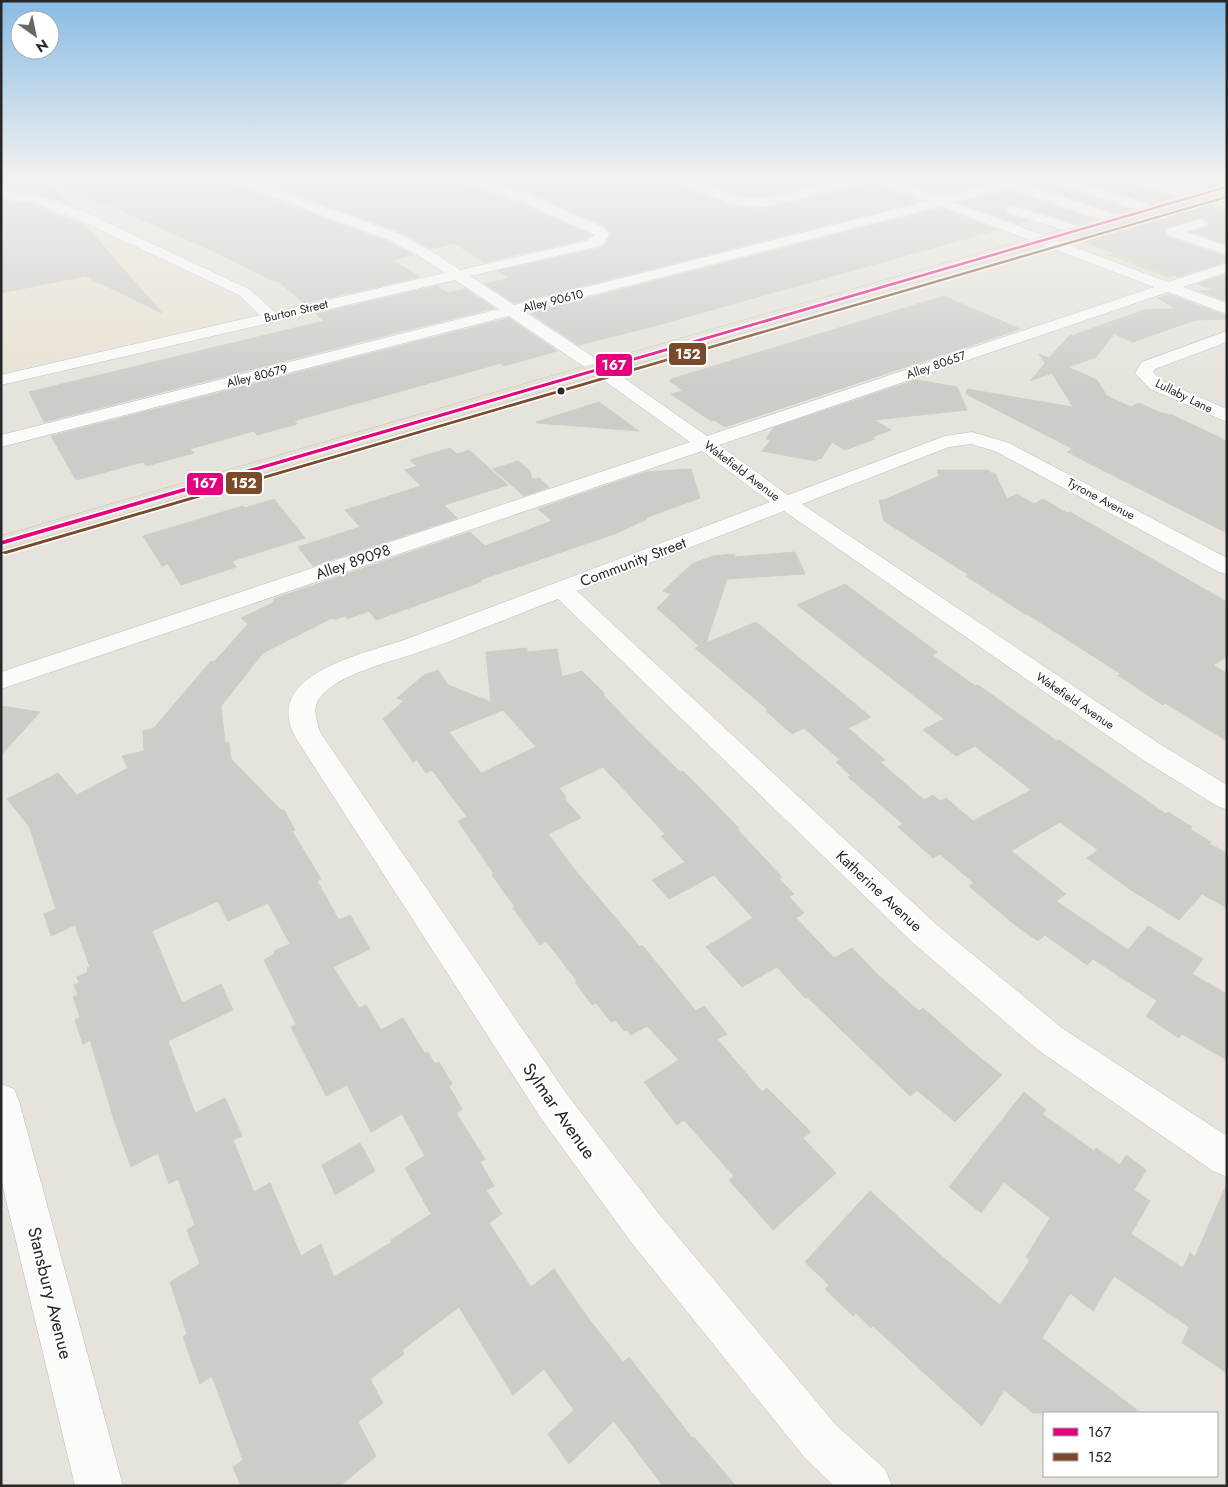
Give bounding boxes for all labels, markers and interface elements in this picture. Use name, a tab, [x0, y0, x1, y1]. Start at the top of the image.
north arrow	[10, 10, 60, 60]
text: N	[32, 34, 52, 57]
street label: Alley 90610	[521, 285, 585, 317]
street label: Burton Street	[262, 295, 330, 327]
line badge: 152	[668, 342, 707, 366]
text: 152	[675, 344, 701, 364]
street label: Alley 80657	[904, 346, 969, 384]
line badge: 167	[595, 353, 633, 377]
text: 167	[602, 355, 627, 375]
street label: Alley 80679	[225, 360, 289, 392]
street label: Lullaby Lane	[1152, 374, 1216, 418]
unlabelled marker	[556, 386, 566, 396]
street label: Wakefield Avenue	[700, 436, 784, 506]
line badge: 152	[225, 471, 263, 495]
line badge: 167	[186, 472, 224, 496]
text: 167	[193, 473, 218, 493]
text: 152	[231, 473, 257, 493]
street label: Tyrone Avenue	[1064, 474, 1138, 524]
street label: Community Street	[577, 532, 690, 592]
street label: Alley 89098	[313, 539, 393, 585]
street label: Wakefield Avenue	[1032, 668, 1118, 734]
street label: Katherine Avenue	[831, 845, 927, 937]
street label: Sylmar Avenue	[516, 1058, 602, 1164]
street label: Stansbury Avenue	[21, 1224, 79, 1362]
legend	[1043, 1412, 1218, 1477]
text: 167	[1088, 1421, 1111, 1443]
text: 152	[1088, 1446, 1112, 1468]

